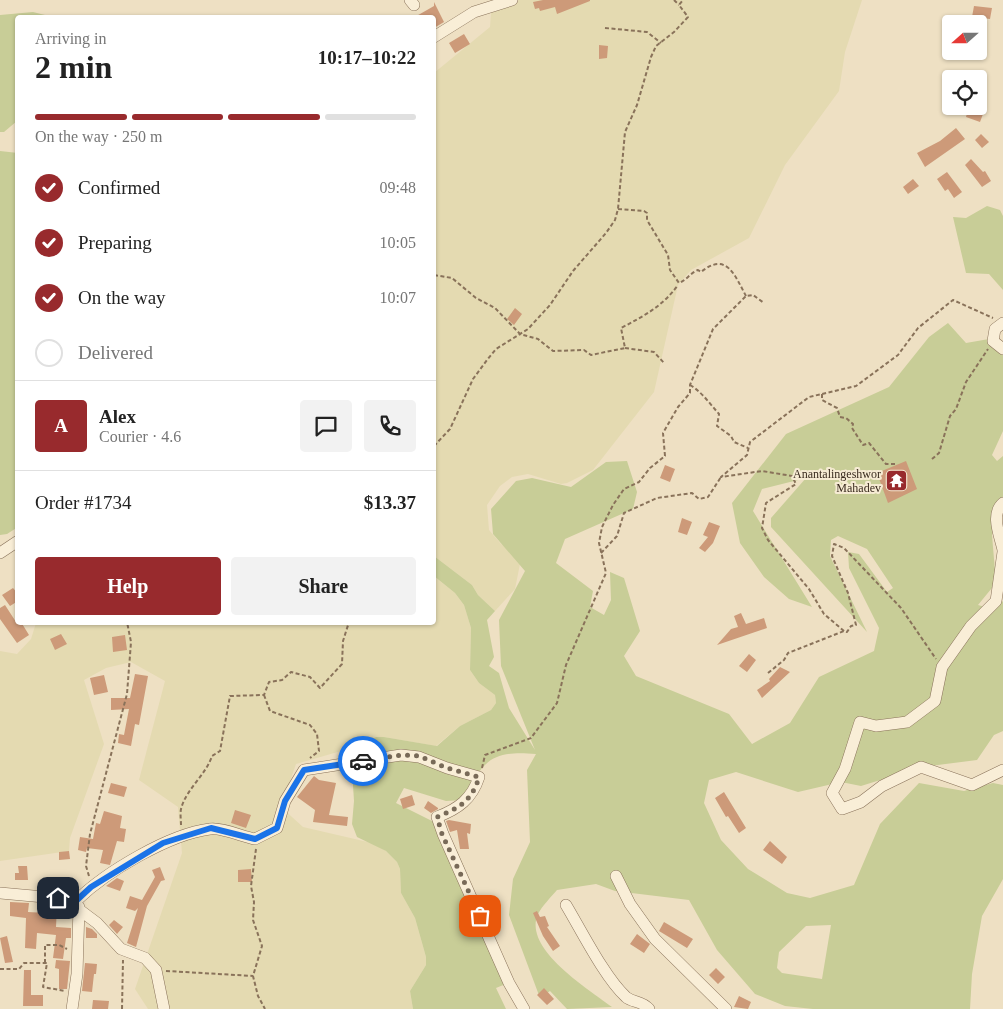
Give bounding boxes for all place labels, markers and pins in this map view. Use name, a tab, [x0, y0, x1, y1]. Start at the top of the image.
place label: Anantalingeshwor Mahadev	[793, 467, 881, 495]
temple icon: Anantalingeshwor Mahadev	[885, 469, 909, 493]
pin	[37, 877, 79, 919]
pin	[459, 895, 501, 937]

